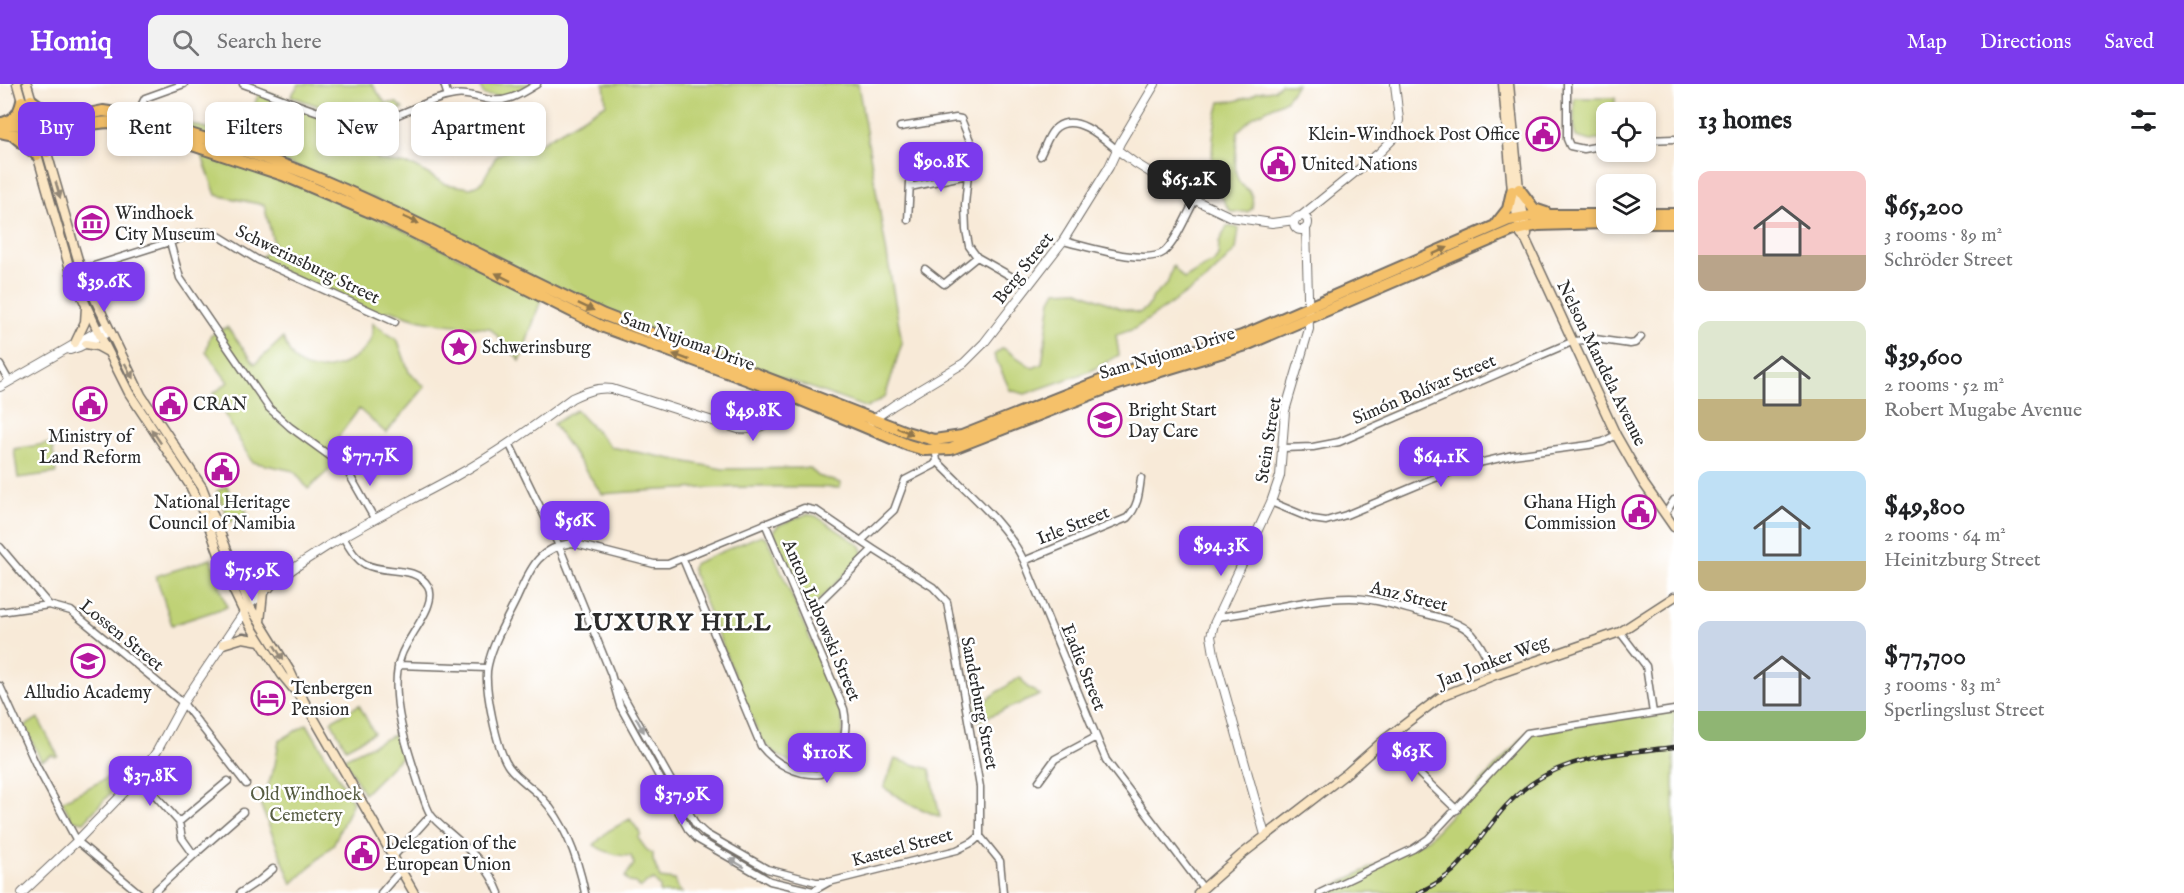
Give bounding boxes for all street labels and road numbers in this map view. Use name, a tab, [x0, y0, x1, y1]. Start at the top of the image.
street label: Schwerinsburg Street	[232, 220, 383, 310]
street label: Berg Street	[989, 228, 1059, 310]
street label: Nelson Mandela Avenue	[1551, 277, 1651, 450]
street label: Sam Nujoma Drive	[617, 308, 758, 377]
street label: Sam Nujoma Drive	[1097, 323, 1238, 386]
street label: Simón Bolívar Street	[1350, 350, 1500, 431]
street label: Stein Street	[1251, 396, 1288, 485]
street label: Irle Street	[1034, 501, 1113, 551]
street label: Anton Lubowski Street	[776, 535, 865, 705]
street label: Anz Street	[1367, 577, 1450, 618]
street label: Lossen Street	[74, 595, 168, 677]
street label: Eadie Street	[1055, 621, 1110, 714]
street label: Jan Jonker Weg	[1433, 631, 1552, 695]
street label: Sanderburg Street	[954, 635, 1003, 772]
street label: Kasteel Street	[849, 824, 955, 873]

